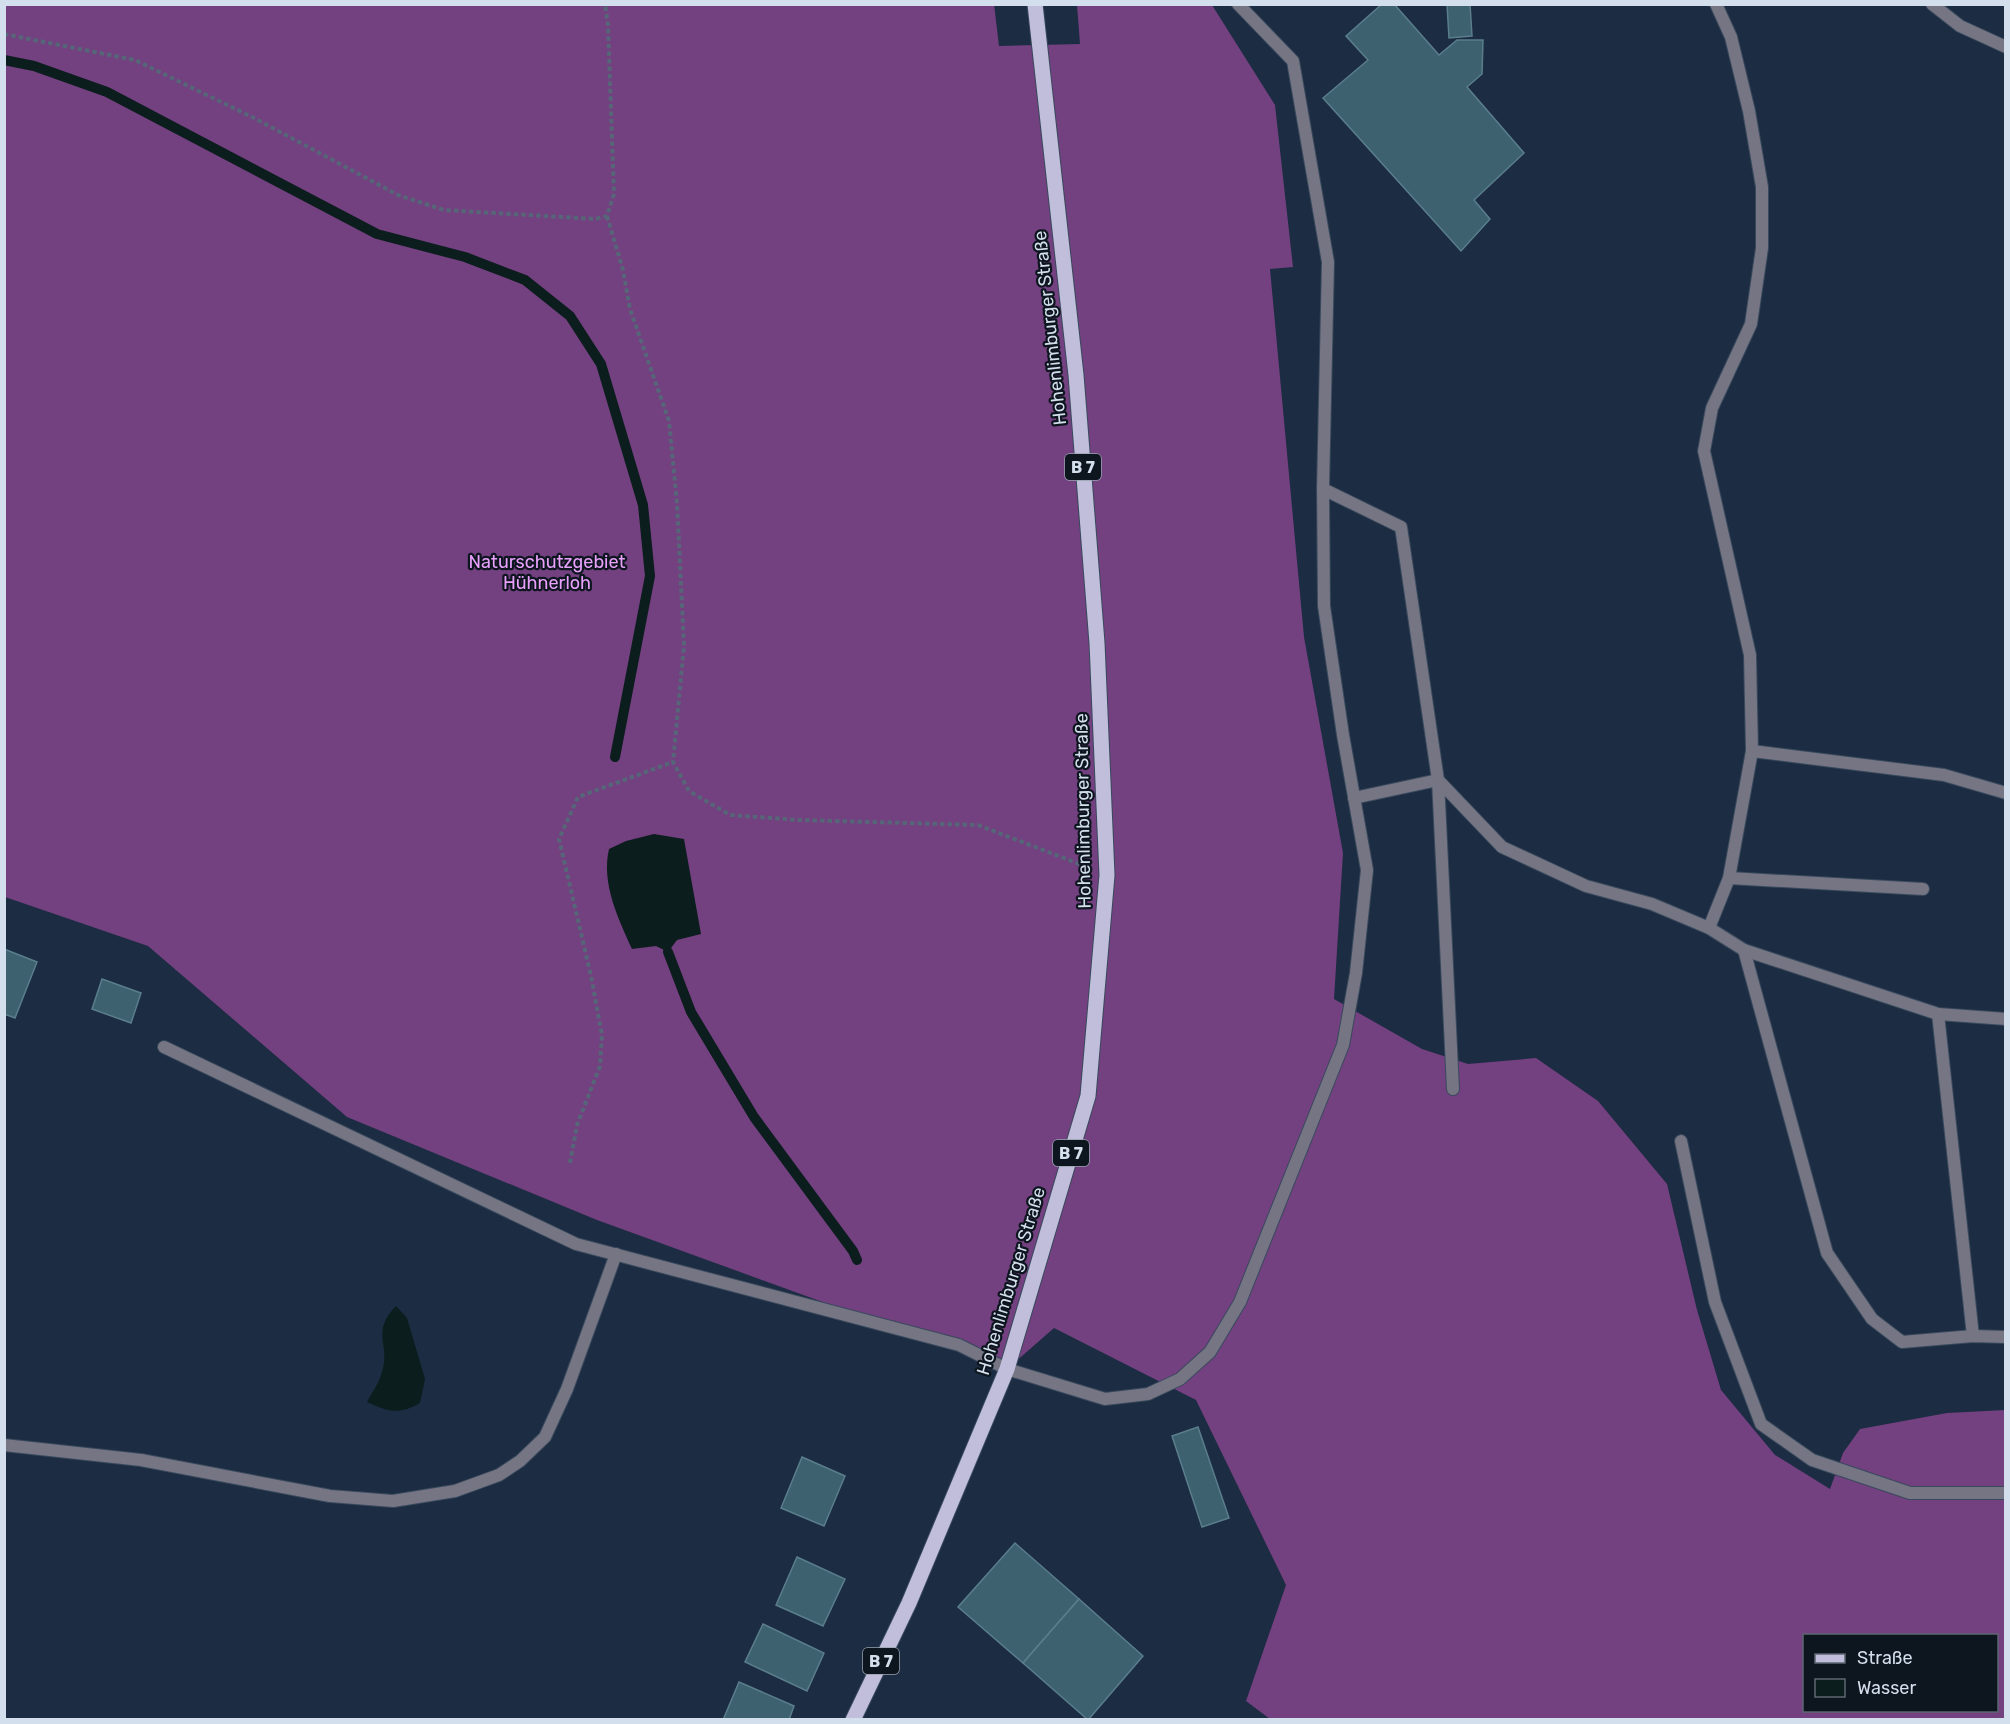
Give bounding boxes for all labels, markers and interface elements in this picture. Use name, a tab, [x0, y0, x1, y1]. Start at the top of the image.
street label: Hohenlimburger Straße	[1029, 230, 1071, 426]
road number: B 7	[1065, 454, 1101, 480]
park label: Naturschutzgebiet Hühnerloh	[468, 551, 626, 594]
street label: Hohenlimburger Straße	[1070, 713, 1096, 909]
road number: B 7	[1053, 1140, 1089, 1166]
street label: Hohenlimburger Straße	[972, 1184, 1050, 1378]
legend	[1803, 1634, 1998, 1712]
text: Straße	[1857, 1647, 1913, 1669]
road number: B 7	[863, 1648, 899, 1674]
text: Wasser	[1857, 1677, 1916, 1699]

